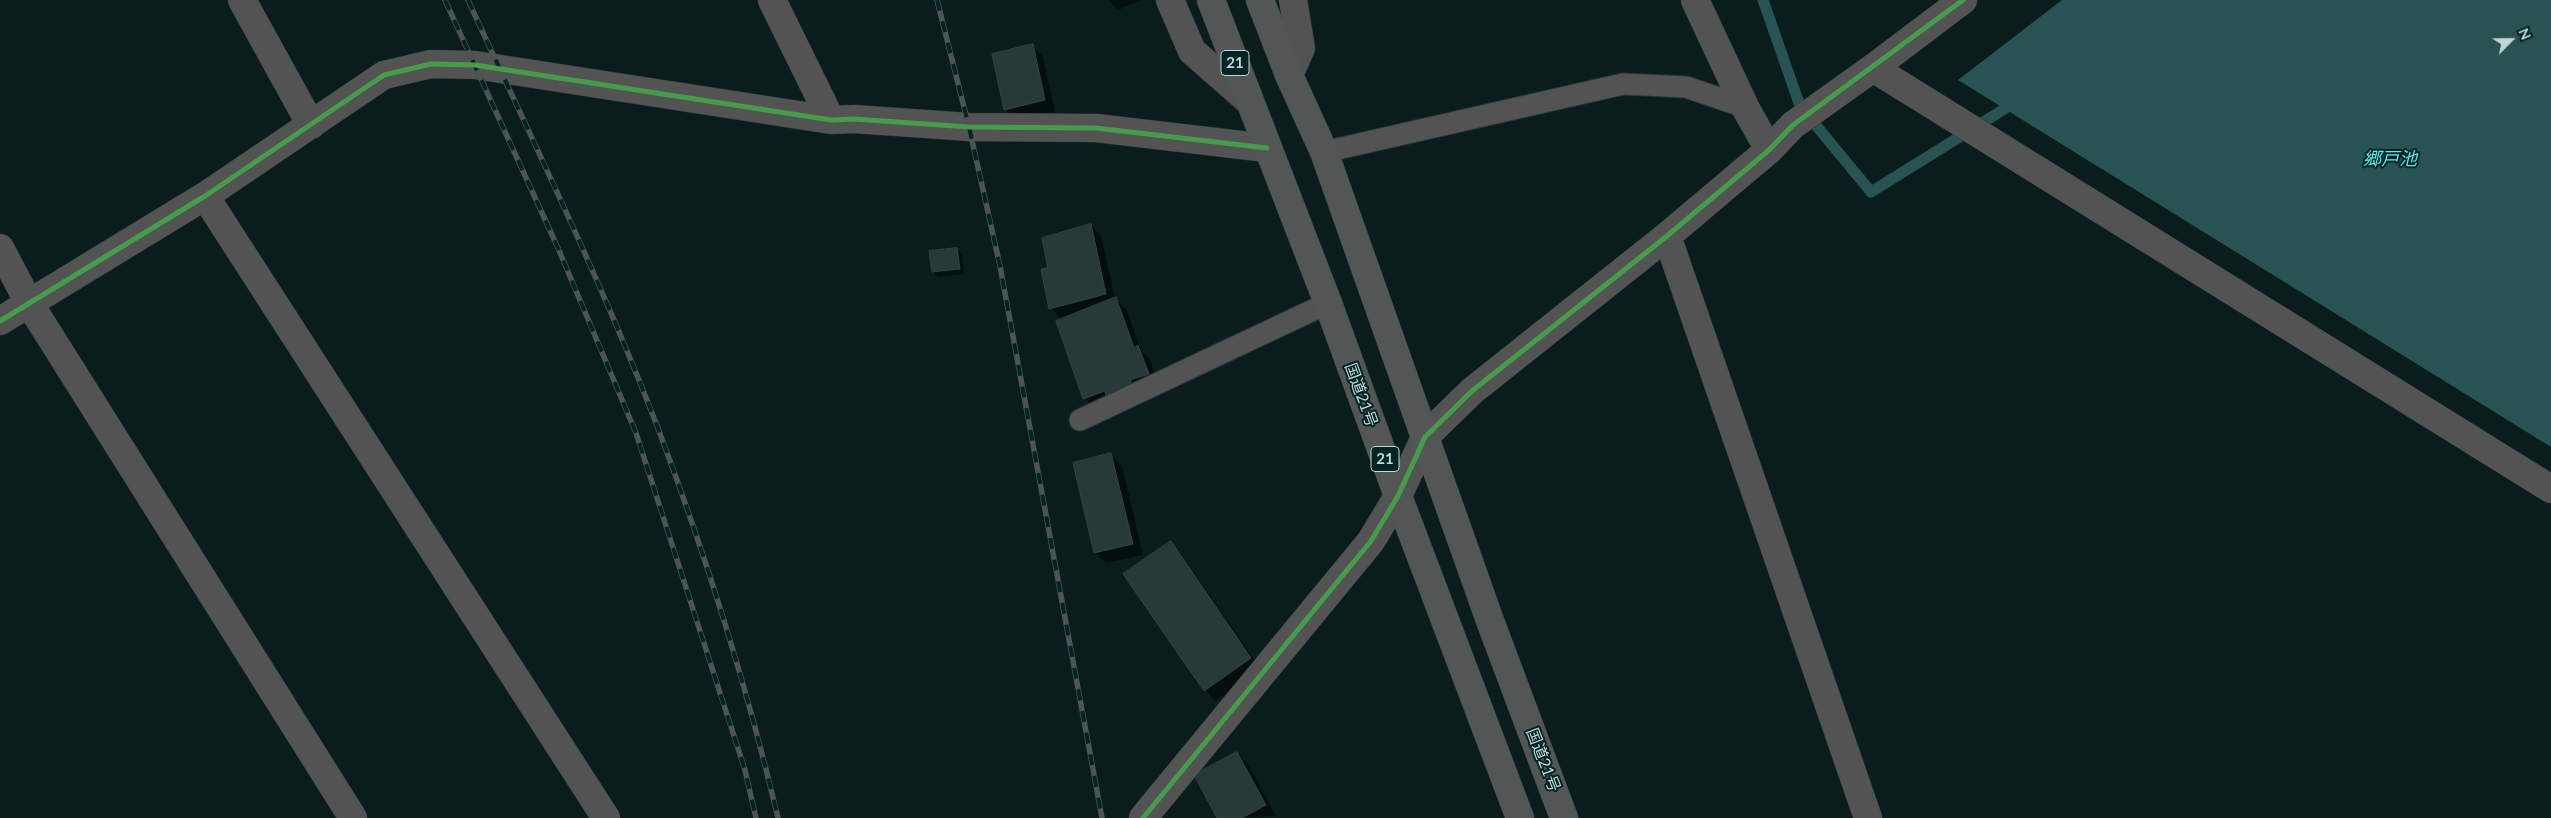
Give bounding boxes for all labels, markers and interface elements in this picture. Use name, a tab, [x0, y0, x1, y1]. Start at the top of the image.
north arrow	[2486, 15, 2536, 65]
text: N	[2515, 26, 2535, 42]
road number: 21	[1221, 50, 1249, 76]
water label: 郷戸池	[2363, 148, 2417, 170]
street label: 国道21号	[1341, 360, 1381, 430]
road number: 21	[1371, 446, 1399, 472]
street label: 国道21号	[1522, 725, 1564, 795]

